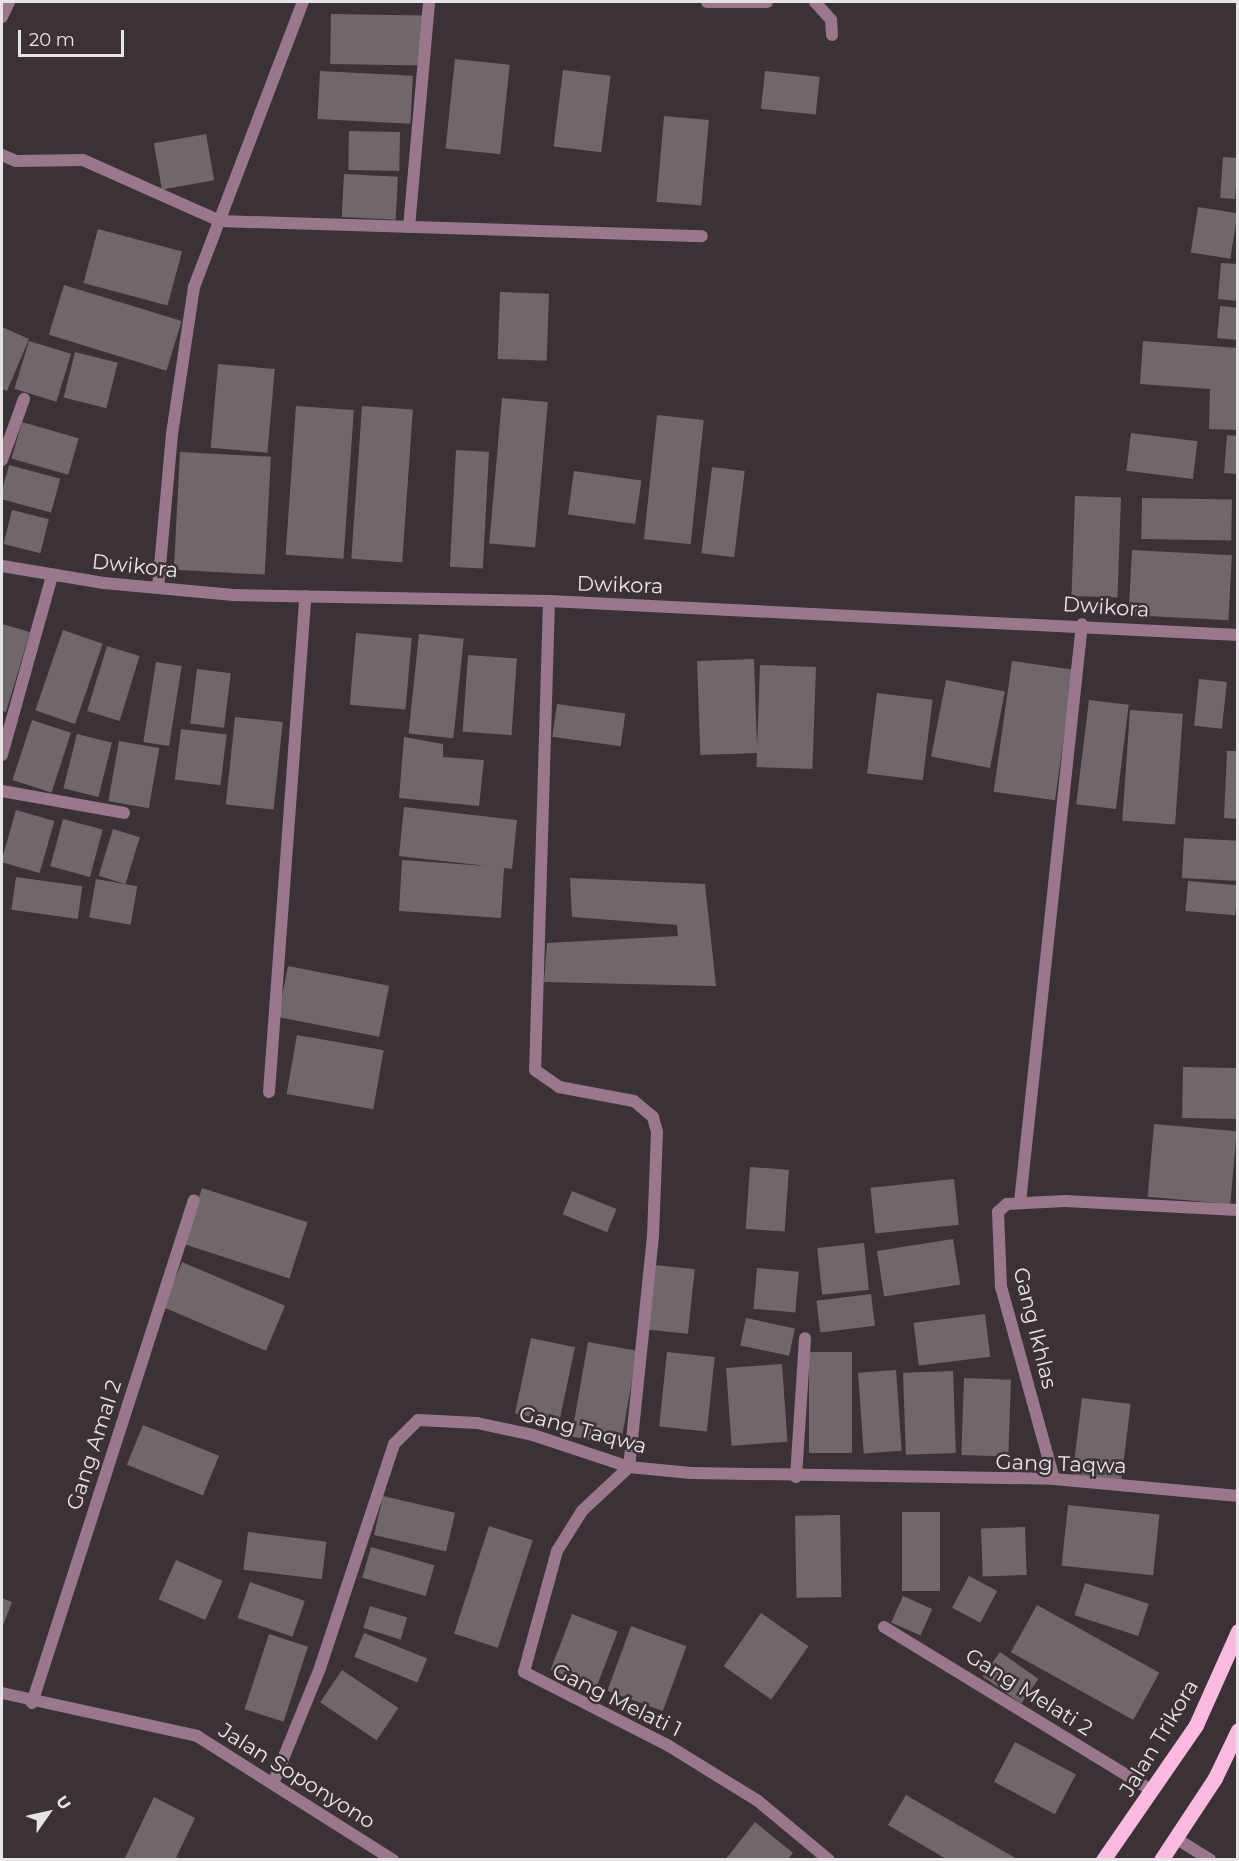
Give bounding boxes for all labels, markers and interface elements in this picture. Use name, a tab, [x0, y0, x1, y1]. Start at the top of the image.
scale bar	[21, 18, 128, 56]
text: 20 m	[29, 29, 75, 51]
street label: Dwikora	[91, 549, 179, 583]
street label: Dwikora	[576, 571, 664, 599]
street label: Dwikora	[1062, 591, 1150, 623]
street label: Gang Ikhlas	[1008, 1265, 1062, 1391]
street label: Gang Amal 2	[61, 1377, 127, 1513]
street label: Gang Taqwa	[516, 1401, 650, 1459]
street label: Gang Taqwa	[995, 1449, 1127, 1479]
street label: Gang Melati 2	[961, 1643, 1097, 1741]
street label: Gang Melati 1	[548, 1658, 686, 1742]
street label: Jalan Trikora	[1114, 1675, 1204, 1801]
street label: Jalan Soponyono	[214, 1718, 380, 1834]
north arrow	[18, 1783, 78, 1843]
text: U	[52, 1792, 75, 1813]

